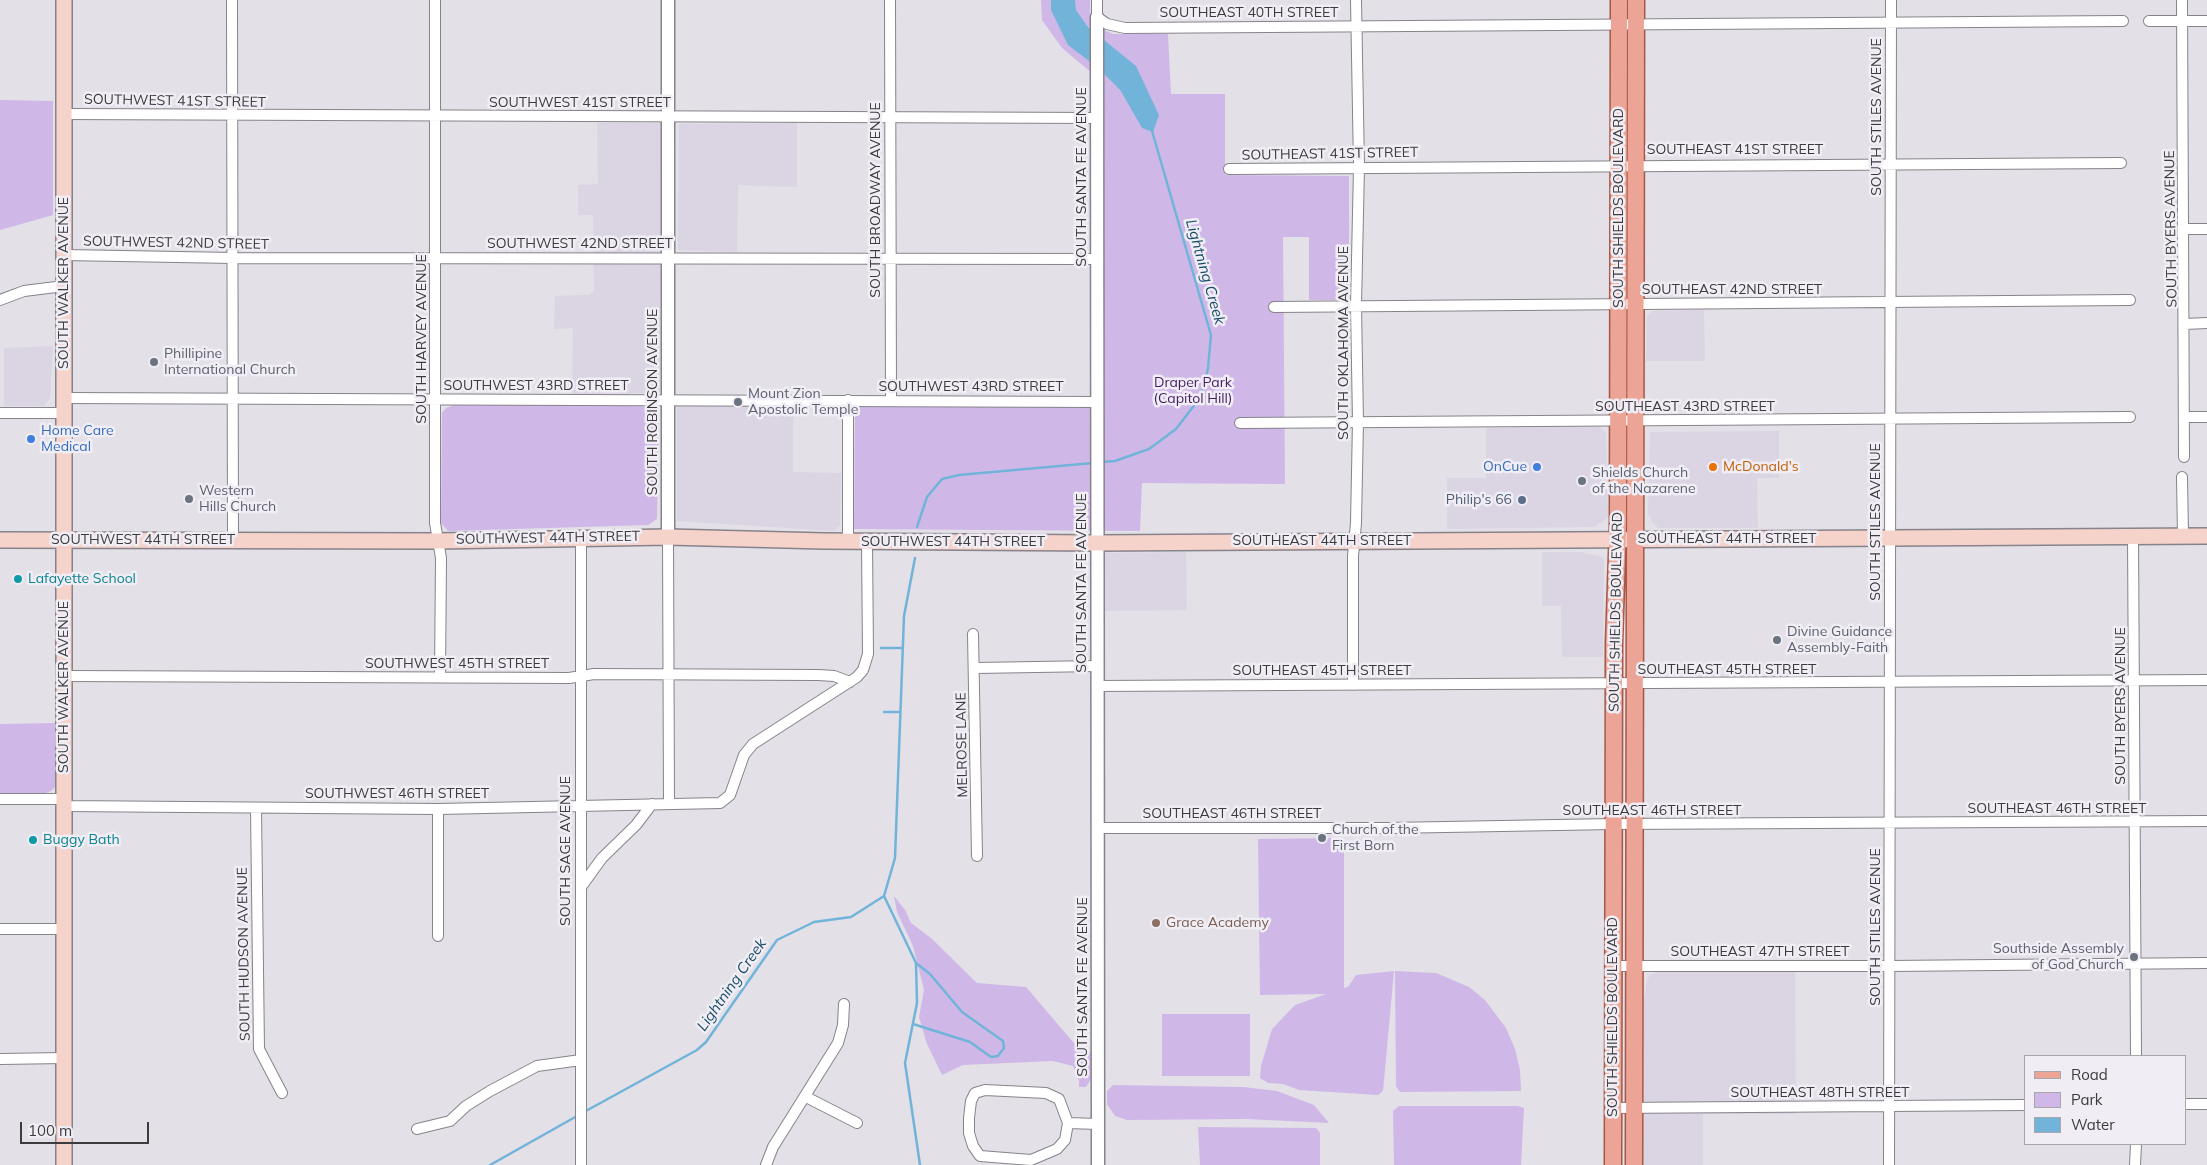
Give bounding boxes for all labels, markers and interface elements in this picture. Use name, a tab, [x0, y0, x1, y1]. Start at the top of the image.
street label: SOUTHEAST 40TH STREET	[1160, 5, 1338, 21]
street label: SOUTH STILES AVENUE	[1869, 38, 1885, 196]
street label: SOUTH SANTA FE AVENUE	[1074, 87, 1090, 267]
street label: SOUTHWEST 41ST STREET	[84, 91, 266, 111]
street label: SOUTHWEST 41ST STREET	[489, 95, 671, 111]
street label: SOUTH BROADWAY AVENUE	[868, 102, 884, 298]
street label: SOUTH SHIELDS BOULEVARD	[1611, 108, 1627, 308]
street label: SOUTHEAST 41ST STREET	[1647, 142, 1823, 158]
street label: SOUTHEAST 41ST STREET	[1242, 144, 1418, 164]
street label: SOUTH BYERS AVENUE	[2161, 150, 2181, 308]
street label: SOUTH WALKER AVENUE	[56, 197, 72, 369]
water label: Lightning Creek	[1181, 217, 1229, 327]
street label: SOUTHWEST 42ND STREET	[83, 233, 269, 253]
street label: SOUTHWEST 42ND STREET	[487, 236, 673, 252]
street label: SOUTH OKLAHOMA AVENUE	[1336, 246, 1352, 440]
street label: SOUTH HARVEY AVENUE	[414, 254, 430, 424]
street label: SOUTHEAST 42ND STREET	[1642, 282, 1822, 298]
street label: SOUTH ROBINSON AVENUE	[645, 309, 661, 495]
place label: Phillipine International Church	[164, 346, 296, 378]
marker: Phillipine International Church	[148, 356, 160, 368]
park label: Draper Park (Capitol Hill)	[1154, 375, 1232, 408]
street label: SOUTHWEST 43RD STREET	[443, 378, 629, 394]
street label: SOUTHWEST 43RD STREET	[878, 379, 1064, 395]
place label: Mount Zion Apostolic Temple	[748, 386, 858, 418]
marker: Mount Zion Apostolic Temple	[732, 396, 744, 408]
street label: SOUTHEAST 43RD STREET	[1595, 399, 1775, 415]
place label: Home Care Medical	[41, 423, 114, 456]
marker: Home Care Medical	[25, 433, 37, 445]
street label: SOUTH STILES AVENUE	[1868, 443, 1884, 601]
place label: OnCue	[1483, 459, 1527, 475]
place label: McDonald's	[1723, 459, 1799, 475]
marker: OnCue	[1531, 461, 1543, 473]
marker: McDonald's	[1707, 461, 1719, 473]
place label: Shields Church of the Nazarene	[1592, 465, 1696, 498]
marker: Shields Church of the Nazarene	[1576, 475, 1588, 487]
place label: Western Hills Church	[199, 483, 276, 516]
place label: Philip's 66	[1446, 492, 1512, 508]
marker: Western Hills Church	[183, 493, 195, 505]
street label: SOUTH SANTA FE AVENUE	[1074, 493, 1090, 673]
marker: Philip's 66	[1516, 494, 1528, 506]
street label: SOUTH SHIELDS BOULEVARD	[1606, 512, 1626, 712]
street label: SOUTHWEST 44TH STREET	[456, 528, 640, 548]
street label: SOUTHEAST 44TH STREET	[1638, 531, 1816, 547]
street label: SOUTHWEST 44TH STREET	[51, 532, 235, 548]
street label: SOUTHEAST 44TH STREET	[1233, 533, 1411, 549]
street label: SOUTHWEST 44TH STREET	[861, 534, 1045, 550]
place label: Lafayette School	[28, 571, 136, 587]
marker: Lafayette School	[12, 573, 24, 585]
street label: SOUTH WALKER AVENUE	[56, 601, 72, 773]
place label: Divine Guidance Assembly-Faith	[1787, 624, 1892, 656]
street label: SOUTH BYERS AVENUE	[2113, 627, 2129, 785]
marker: Divine Guidance Assembly-Faith	[1771, 634, 1783, 646]
street label: SOUTHWEST 45TH STREET	[365, 656, 549, 672]
street label: SOUTHEAST 45TH STREET	[1638, 662, 1816, 678]
street label: SOUTHEAST 45TH STREET	[1233, 663, 1411, 679]
street label: MELROSE LANE	[953, 692, 971, 798]
street label: SOUTH SAGE AVENUE	[558, 776, 574, 926]
street label: SOUTHWEST 46TH STREET	[305, 786, 489, 802]
street label: SOUTHEAST 46TH STREET	[1968, 801, 2146, 817]
street label: SOUTHEAST 46TH STREET	[1563, 803, 1741, 819]
street label: SOUTHEAST 46TH STREET	[1143, 806, 1321, 822]
place label: Church of the First Born	[1332, 822, 1419, 854]
place label: Buggy Bath	[43, 832, 120, 848]
marker: Church of the First Born	[1316, 832, 1328, 844]
marker: Buggy Bath	[27, 834, 39, 846]
street label: SOUTH STILES AVENUE	[1868, 848, 1884, 1006]
street label: SOUTH HUDSON AVENUE	[234, 867, 254, 1041]
street label: SOUTH SANTA FE AVENUE	[1075, 897, 1091, 1077]
place label: Grace Academy	[1166, 915, 1269, 931]
marker: Grace Academy	[1150, 917, 1162, 929]
street label: SOUTH SHIELDS BOULEVARD	[1605, 917, 1621, 1117]
water label: Lightning Creek	[693, 935, 771, 1035]
place label: Southside Assembly of God Church	[1993, 941, 2124, 974]
street label: SOUTHEAST 47TH STREET	[1671, 944, 1849, 960]
marker: Southside Assembly of God Church	[2128, 951, 2140, 963]
legend	[2024, 1055, 2187, 1145]
text: Road	[2071, 1065, 2108, 1084]
street label: SOUTHEAST 48TH STREET	[1731, 1085, 1909, 1101]
text: Park	[2071, 1090, 2103, 1109]
scale bar	[22, 1112, 151, 1144]
text: Water	[2071, 1115, 2115, 1134]
text: 100 m	[28, 1121, 72, 1140]

